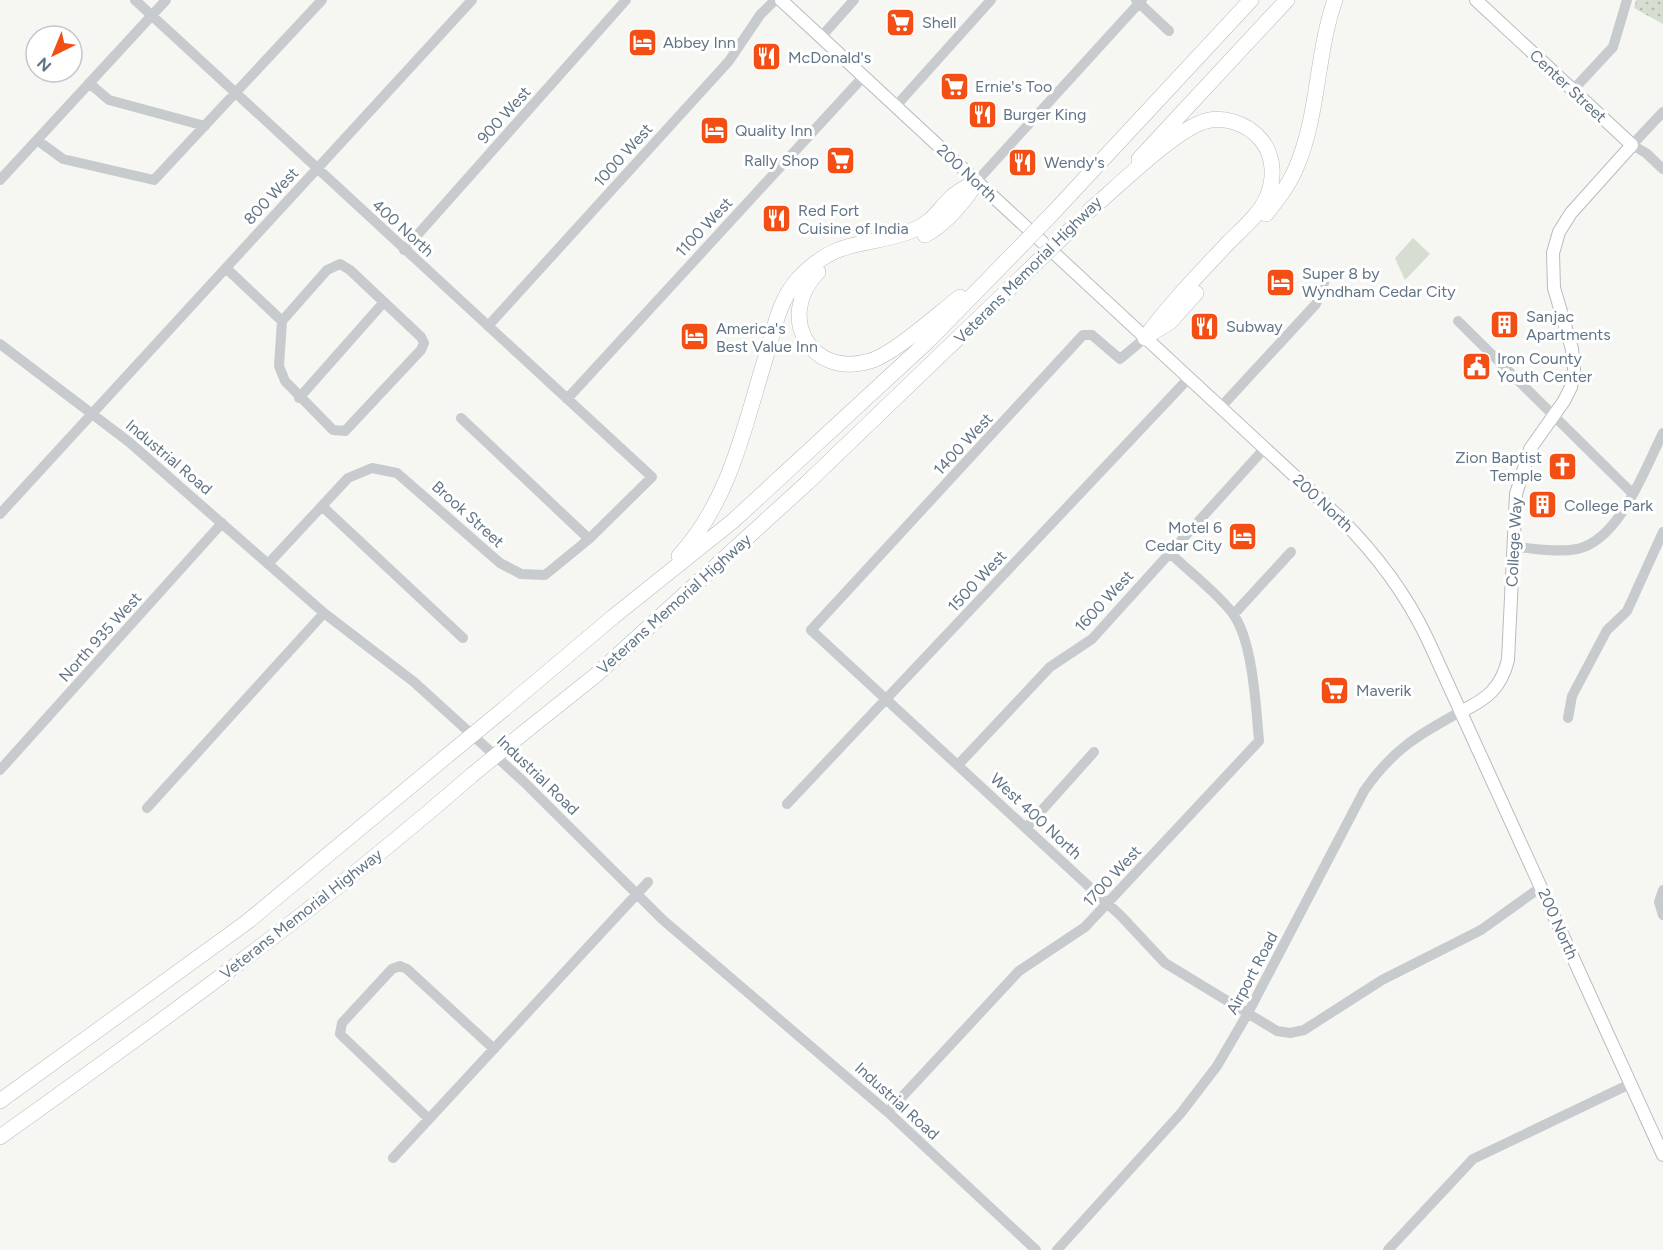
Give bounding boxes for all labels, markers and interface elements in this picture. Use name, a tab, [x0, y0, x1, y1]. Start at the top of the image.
supermarket icon: Shell	[885, 6, 917, 38]
place label: Shell	[922, 13, 957, 32]
north arrow	[24, 24, 84, 84]
hotel icon: Abbey Inn	[626, 26, 658, 58]
place label: Abbey Inn	[663, 33, 736, 52]
restaurant icon: McDonald's	[751, 41, 783, 73]
street label: Center Street	[1526, 46, 1610, 126]
place label: McDonald's	[788, 48, 871, 67]
text: N	[33, 53, 55, 76]
supermarket icon: Ernie's Too	[938, 70, 970, 102]
place label: Ernie's Too	[975, 77, 1052, 96]
street label: 900 West	[473, 82, 535, 148]
restaurant icon: Burger King	[966, 98, 998, 130]
place label: Burger King	[1003, 105, 1086, 124]
hotel icon: Quality Inn	[698, 114, 730, 146]
street label: 1000 West	[590, 120, 656, 190]
place label: Quality Inn	[735, 121, 812, 140]
street label: 200 North	[933, 140, 1001, 206]
supermarket icon: Rally Shop	[824, 144, 856, 176]
restaurant icon: Wendy's	[1007, 146, 1039, 178]
place label: Rally Shop	[744, 151, 819, 170]
place label: Wendy's	[1044, 153, 1105, 172]
street label: 800 West	[240, 163, 302, 229]
street label: Veterans Memorial Highway	[950, 192, 1106, 348]
street label: 1100 West	[672, 193, 736, 261]
street label: 400 North	[368, 195, 438, 261]
place label: Red Fort Cuisine of India	[798, 201, 909, 238]
restaurant icon: Red Fort Cuisine of India	[761, 203, 793, 235]
place label: Super 8 by Wyndham Cedar City	[1302, 264, 1456, 301]
hotel icon: Super 8 by Wyndham Cedar City	[1265, 266, 1297, 298]
place label: Sanjac Apartments	[1526, 307, 1611, 344]
building icon: Sanjac Apartments	[1489, 309, 1521, 341]
restaurant icon: Subway	[1189, 310, 1221, 342]
place label: Subway	[1226, 317, 1283, 336]
place label: America's Best Value Inn	[716, 319, 818, 356]
hotel icon: America's Best Value Inn	[679, 321, 711, 353]
place label: Iron County Youth Center	[1497, 349, 1593, 386]
public building icon: Iron County Youth Center	[1460, 351, 1492, 383]
street label: 1400 West	[929, 409, 997, 479]
street label: Industrial Road	[122, 415, 216, 499]
place label: Zion Baptist Temple	[1455, 448, 1542, 485]
church icon: Zion Baptist Temple	[1547, 450, 1579, 482]
street label: 200 North	[1289, 470, 1357, 536]
street label: Brook Street	[428, 477, 508, 551]
building icon: College Park	[1527, 489, 1559, 521]
street label: College Way	[1502, 496, 1526, 587]
place label: College Park	[1564, 496, 1653, 515]
place label: Motel 6 Cedar City	[1145, 518, 1223, 555]
hotel icon: Motel 6 Cedar City	[1227, 520, 1259, 552]
street label: Veterans Memorial Highway	[593, 529, 755, 678]
street label: 1500 West	[944, 546, 1010, 616]
street label: 1600 West	[1071, 566, 1137, 636]
street label: North 935 West	[55, 588, 145, 686]
supermarket icon: Maverik	[1319, 674, 1351, 706]
place label: Maverik	[1356, 681, 1412, 700]
street label: Industrial Road	[493, 731, 583, 819]
street label: West 400 North	[987, 769, 1085, 863]
street label: 1700 West	[1079, 842, 1145, 910]
street label: Veterans Memorial Highway	[216, 844, 386, 983]
street label: 200 North	[1534, 886, 1582, 962]
street label: Airport Road	[1222, 928, 1282, 1018]
street label: Industrial Road	[851, 1058, 943, 1144]

